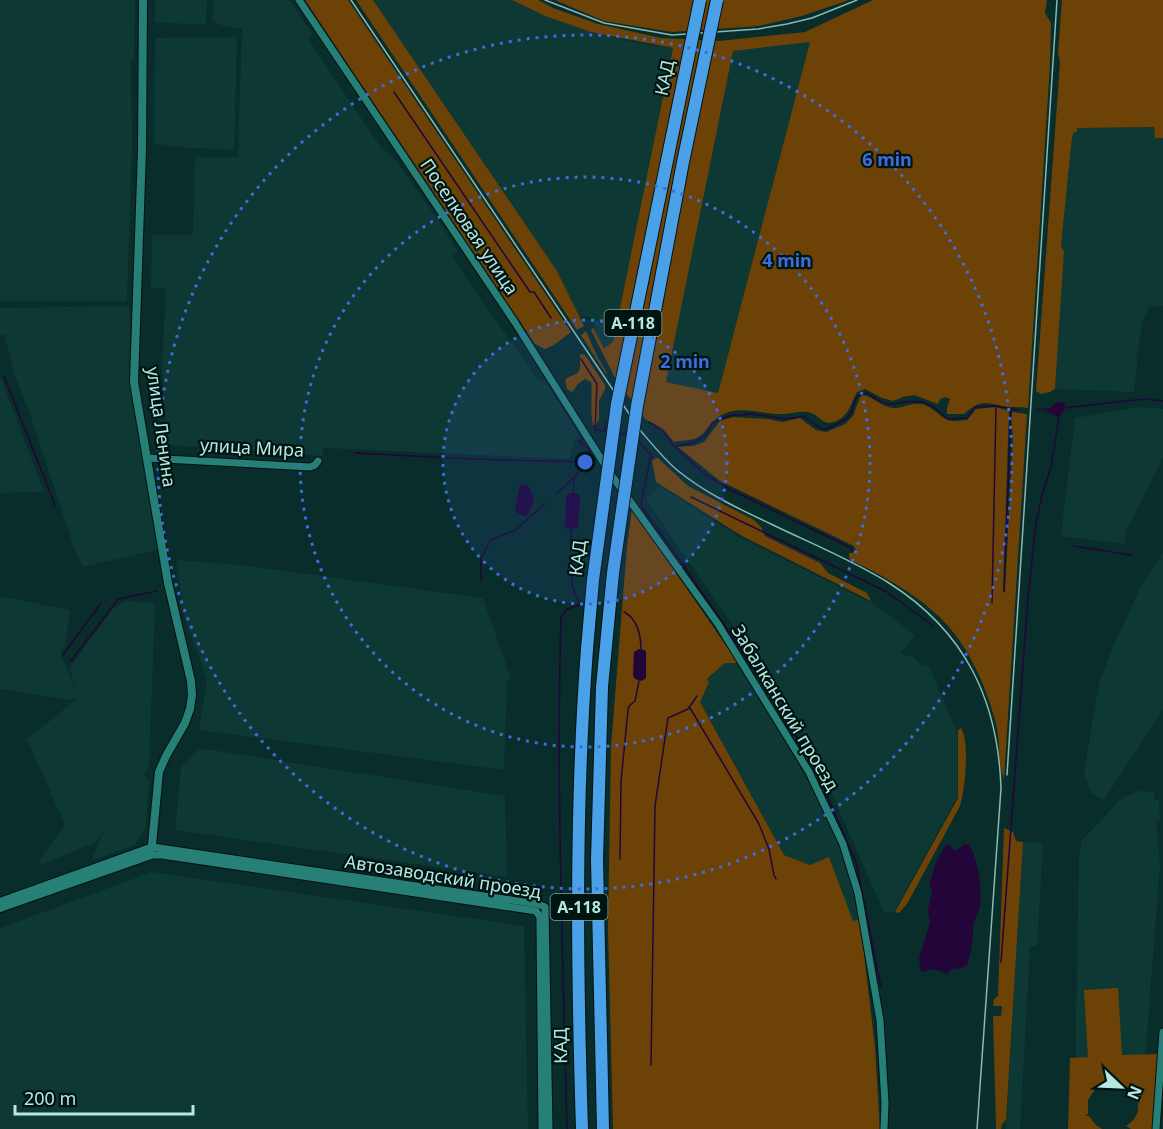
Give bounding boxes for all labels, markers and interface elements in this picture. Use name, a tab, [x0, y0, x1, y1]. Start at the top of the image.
street label: КАД	[649, 58, 679, 98]
text: 6 min	[862, 147, 912, 171]
street label: Поселковая улица	[415, 154, 524, 299]
text: 4 min	[762, 248, 812, 272]
road number: А-118	[604, 310, 662, 336]
text: 2 min	[660, 349, 710, 373]
street label: улица Ленина	[142, 365, 182, 489]
street label: улица Мира	[199, 432, 305, 462]
centre of rings	[575, 452, 595, 472]
street label: КАД	[563, 539, 591, 577]
street label: Забалканский проезд	[727, 620, 845, 795]
street label: Автозаводский проезд	[343, 849, 543, 903]
road number: А-118	[550, 894, 608, 920]
street label: КАД	[548, 1028, 572, 1064]
north arrow	[1091, 1057, 1151, 1117]
scale bar	[15, 1078, 194, 1116]
text: N	[1122, 1083, 1147, 1103]
text: 200 m	[24, 1086, 76, 1110]

